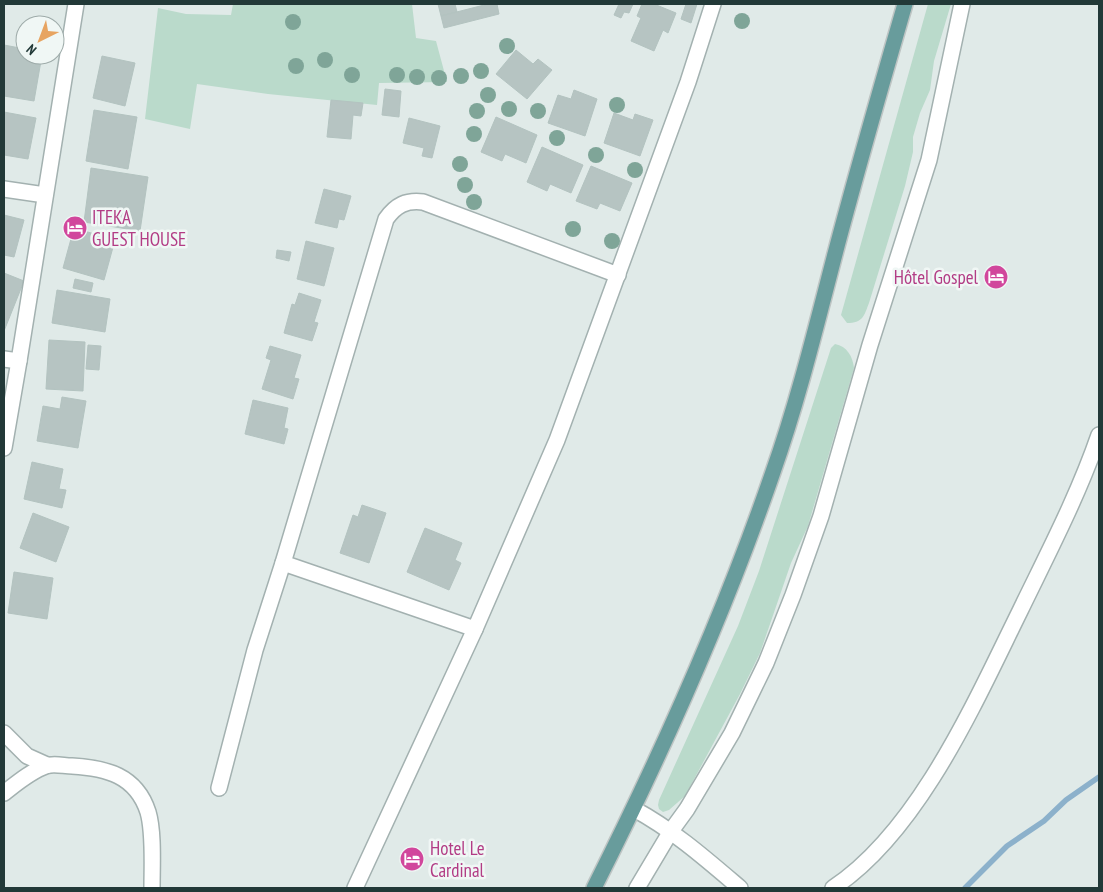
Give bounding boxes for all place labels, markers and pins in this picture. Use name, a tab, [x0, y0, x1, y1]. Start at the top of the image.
place label: ITEKA GUEST HOUSE	[92, 205, 186, 251]
hotel icon: ITEKA GUEST HOUSE	[62, 215, 88, 241]
hotel icon: Hôtel Gospel	[983, 264, 1009, 290]
place label: Hôtel Gospel	[894, 265, 979, 289]
place label: Hotel Le Cardinal	[430, 836, 485, 882]
hotel icon: Hotel Le Cardinal	[399, 846, 425, 872]

